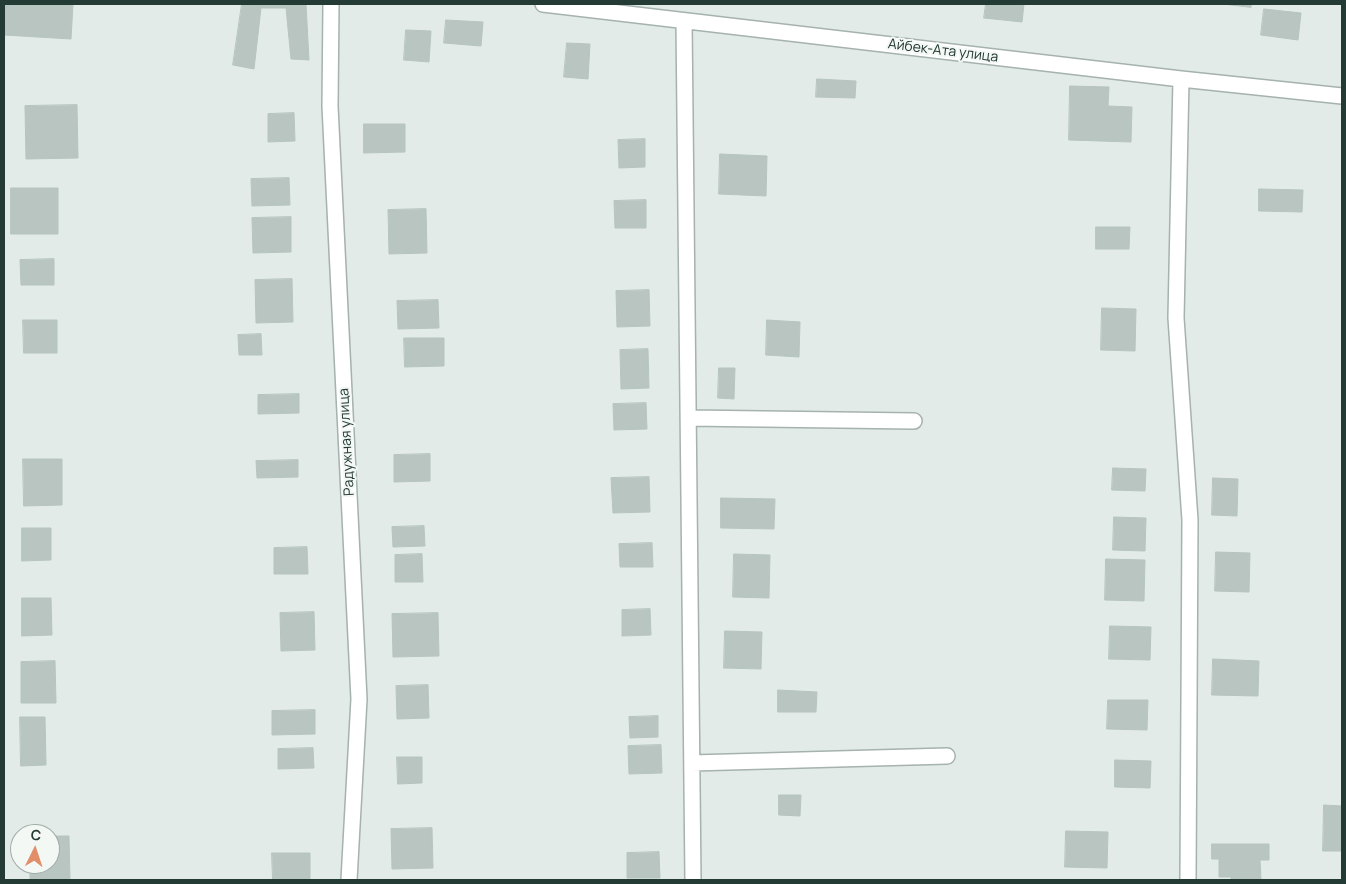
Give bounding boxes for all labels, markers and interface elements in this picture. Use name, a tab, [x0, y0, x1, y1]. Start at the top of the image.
street label: Айбек-Ата улица	[887, 36, 999, 66]
street label: Радужная улица	[336, 388, 358, 496]
north arrow	[10, 824, 60, 874]
text: С	[30, 825, 42, 844]

